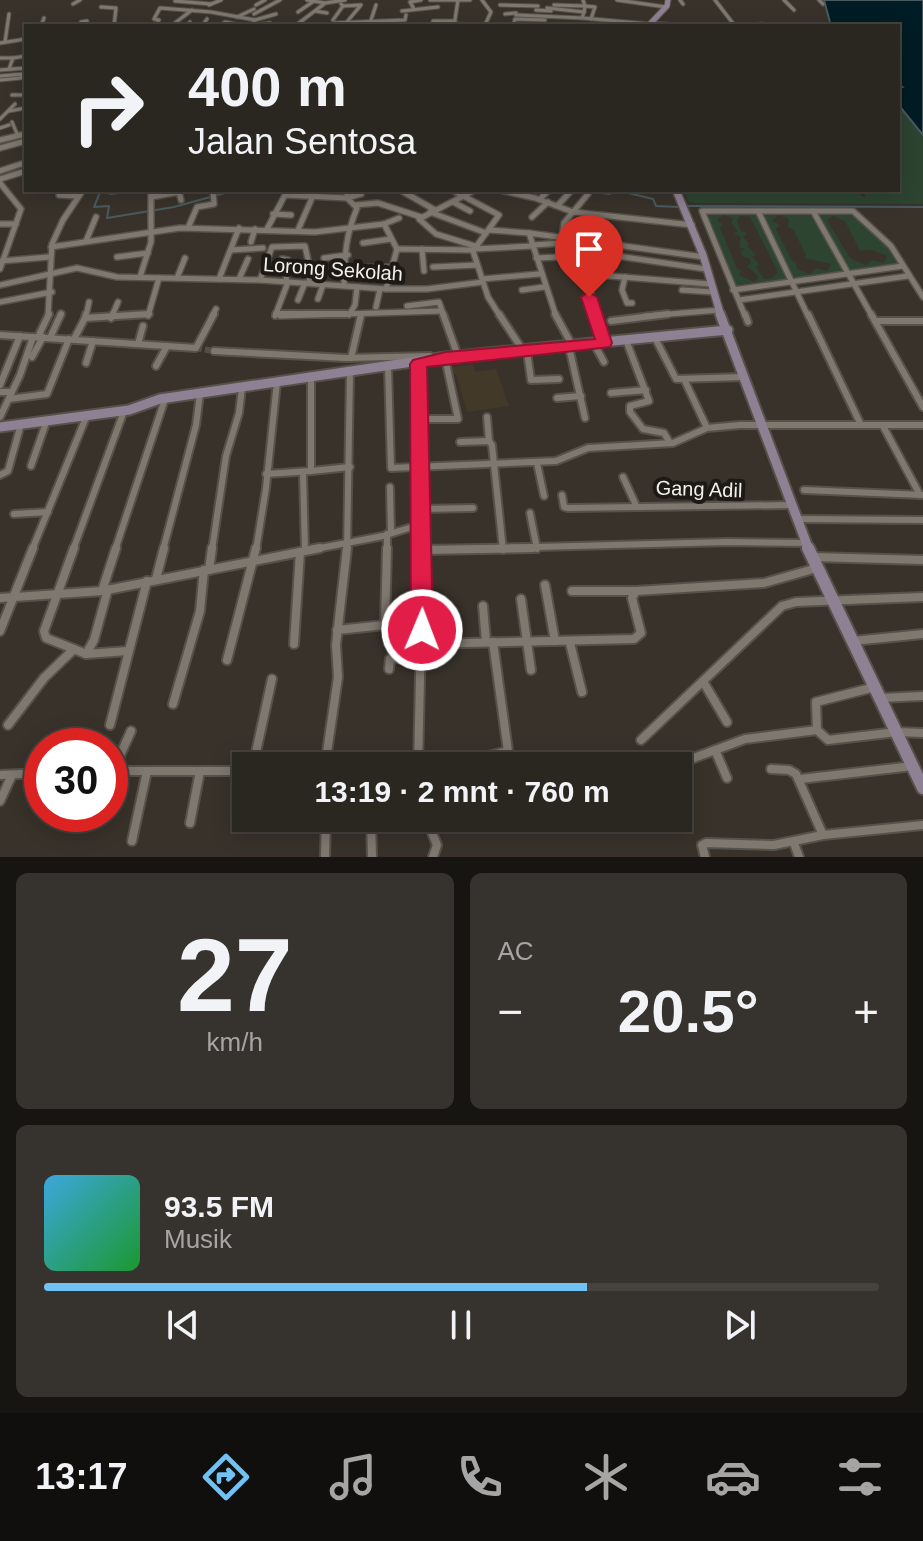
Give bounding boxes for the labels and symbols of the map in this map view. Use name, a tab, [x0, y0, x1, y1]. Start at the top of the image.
pin	[555, 215, 623, 297]
street label: Lorong Sekolah	[262, 253, 404, 285]
street label: Gang Adil	[655, 476, 743, 502]
position arrow	[380, 588, 464, 672]
speed limit sign: 30	[24, 728, 128, 832]

